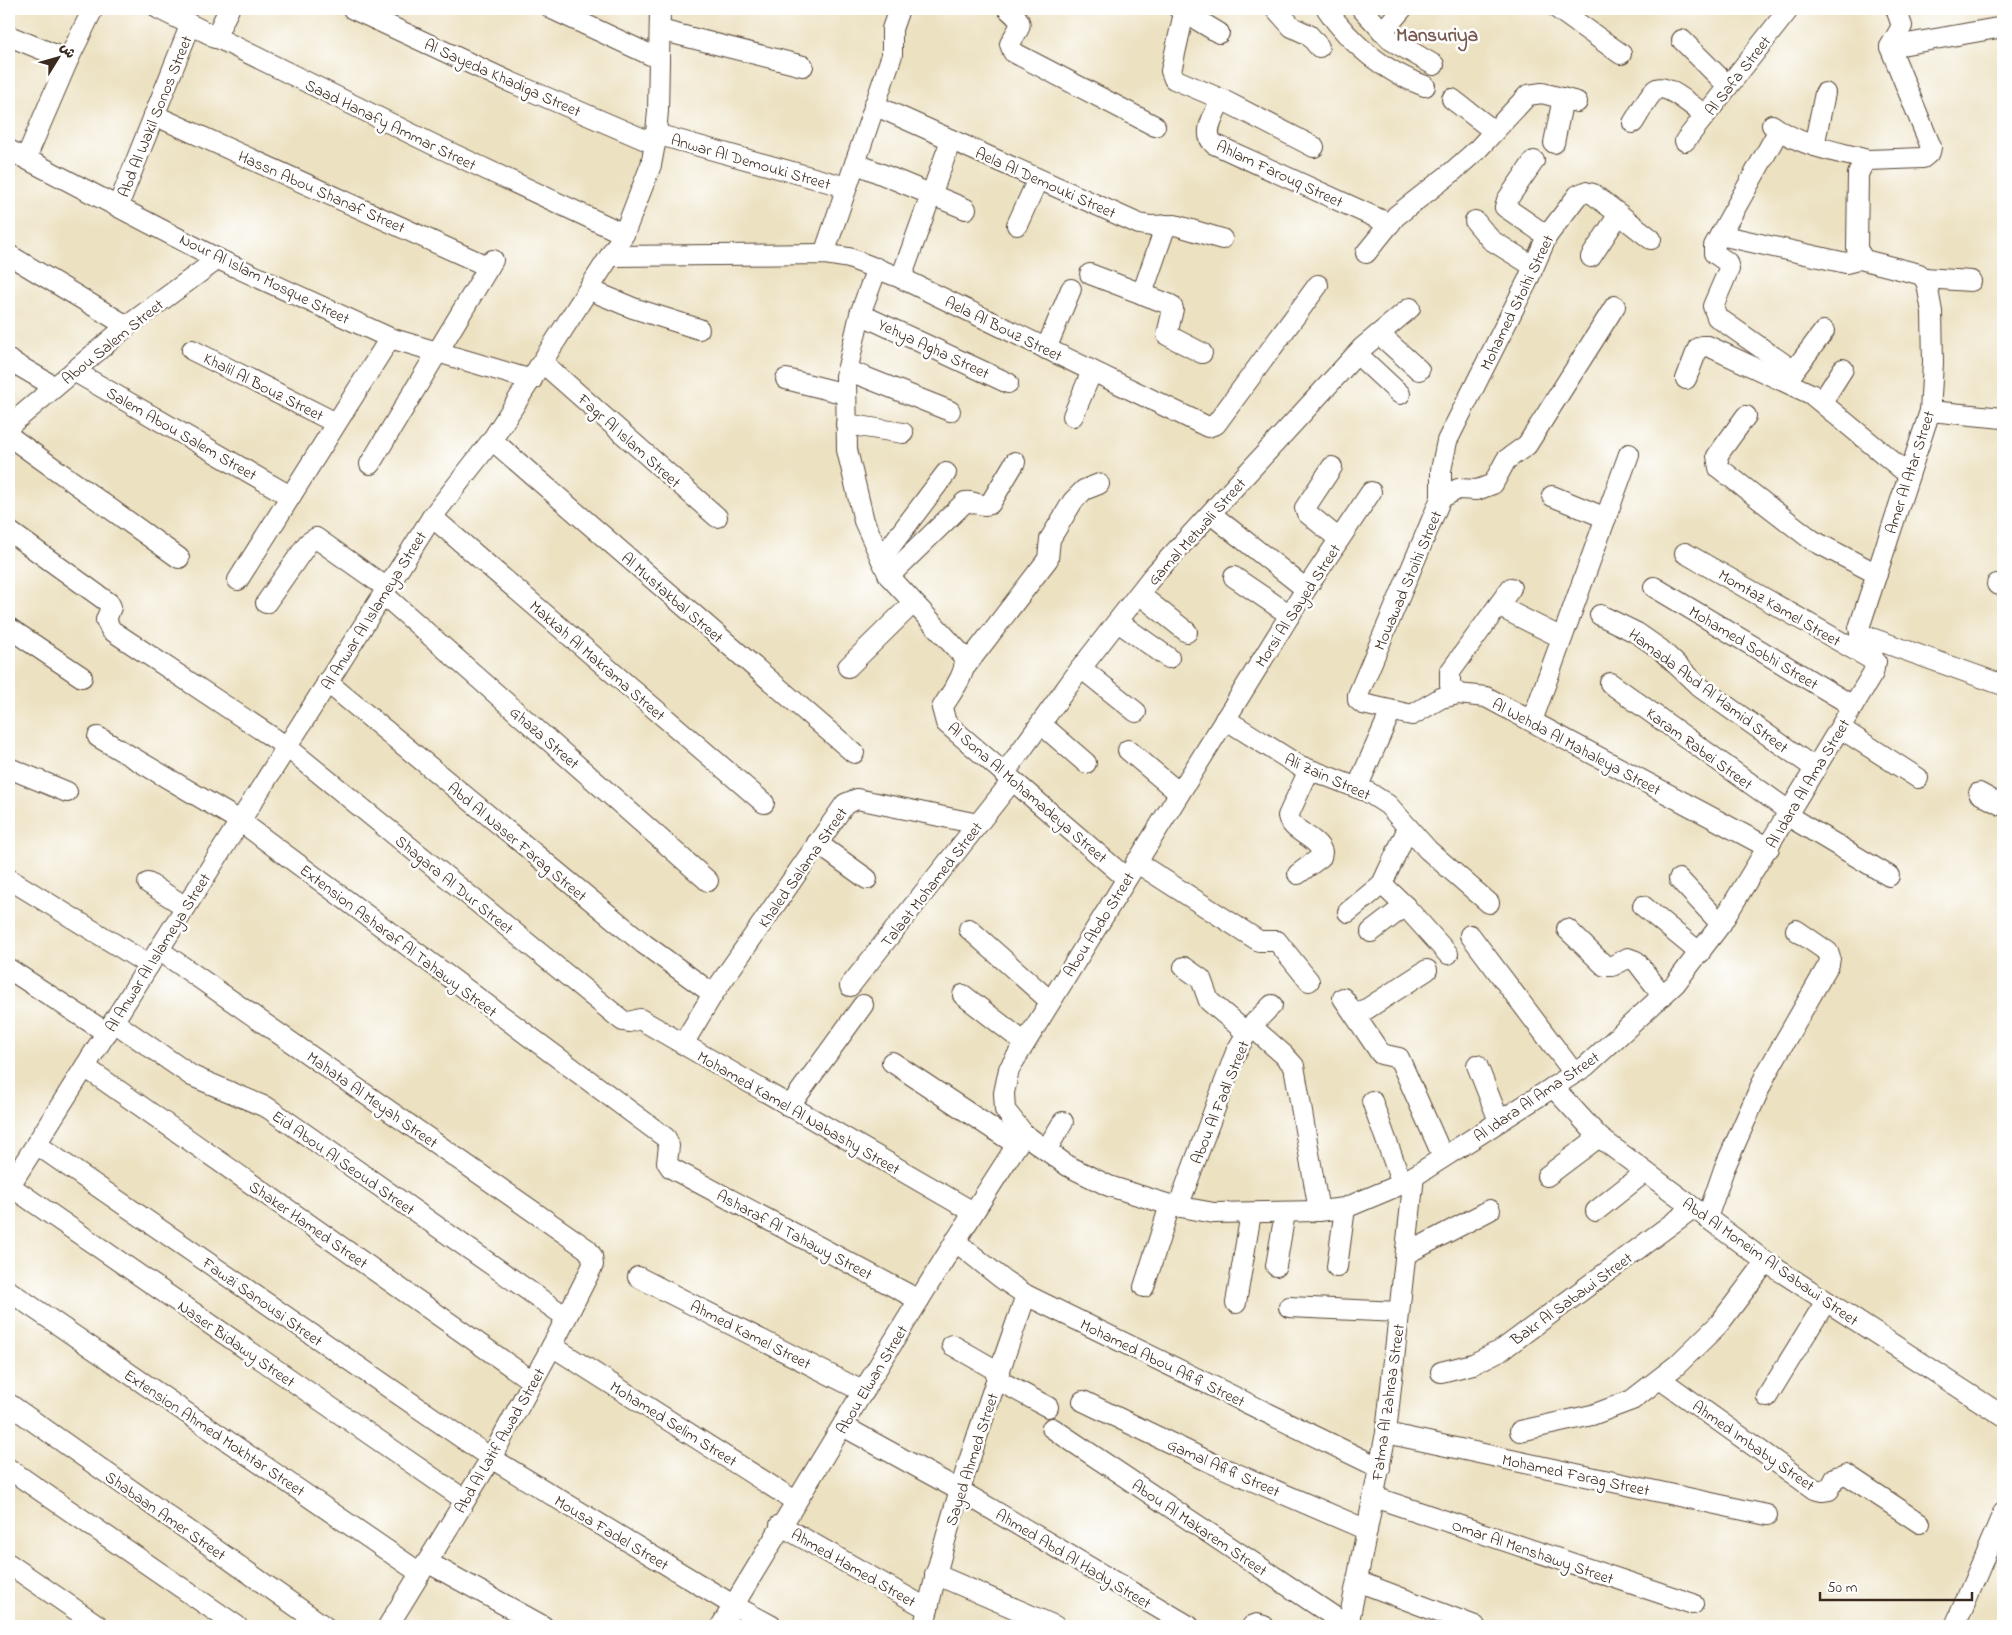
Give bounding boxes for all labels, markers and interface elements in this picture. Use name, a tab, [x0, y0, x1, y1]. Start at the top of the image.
district label: Mansuriya	[1396, 23, 1478, 52]
street label: Al Safa Street	[1700, 31, 1778, 121]
north arrow	[32, 32, 82, 82]
street label: Abd Al Wakil Sonos Street	[112, 32, 200, 201]
street label: Al Sayeda Khadiga Street	[420, 33, 585, 124]
text: ش	[54, 39, 80, 64]
street label: Saad Hanafy Ammar Street	[300, 74, 480, 178]
street label: Anwar Al Demouki Street	[668, 129, 834, 197]
street label: Ahlam Farouq Street	[1212, 135, 1347, 215]
street label: Aela Al Demouki Street	[971, 142, 1120, 226]
street label: Hassn Abou Shanaf Street	[234, 145, 409, 241]
street label: Nour Al Islam Mosque Street	[175, 228, 354, 332]
street label: Mohamed Stoihi Street	[1475, 231, 1561, 375]
street label: Aela Al Bouz Street	[940, 291, 1067, 369]
street label: Abou Salem Street	[57, 293, 170, 391]
street label: Yehya Agha Street	[873, 313, 993, 386]
street label: Khalil Al Bouz Street	[199, 347, 328, 429]
street label: Salem Abou Salem Street	[101, 382, 261, 488]
street label: Fagr Al Islam Street	[571, 388, 686, 495]
street label: Amer Al Atar Street	[1880, 407, 1942, 537]
street label: Gamal Metwali Street	[1142, 473, 1253, 592]
street label: Mouawad Stoihi Street	[1369, 507, 1449, 654]
street label: Al Anwar Al Islameya Street	[316, 526, 434, 695]
street label: Morsi Al Sayed Street	[1250, 539, 1348, 673]
street label: Al Mustakbal Street	[615, 547, 729, 650]
street label: Momtaz Kamel Street	[1713, 564, 1845, 654]
street label: Makkah Al Makrama Street	[523, 596, 670, 728]
street label: Mohamed Sobhi Street	[1684, 601, 1823, 697]
street label: Hamada Abd Al Hamid Street	[1623, 623, 1793, 760]
street label: Al Wehda Al Mahaleya Street	[1487, 693, 1665, 803]
street label: Ghaza Street	[503, 701, 584, 776]
street label: Karam Rabei Street	[1641, 703, 1758, 797]
street label: Al Idara Al Ama Street	[1760, 714, 1857, 853]
street label: Al Sona Al Mohamadeya Street	[941, 717, 1112, 870]
street label: Ali Zain Street	[1280, 748, 1375, 808]
street label: Abd Al Naser Farag Street	[442, 777, 592, 909]
street label: Khaled Salama Street	[753, 802, 855, 933]
street label: Talaat Mohamed Street	[876, 817, 990, 953]
street label: Shagara Al Dur Street	[389, 830, 519, 941]
street label: Extension Asharaf Al Tahawy Street	[294, 859, 502, 1024]
street label: Abou Abdo Street	[1058, 867, 1142, 982]
street label: Al Anwar Al Islameya Street	[100, 868, 218, 1037]
street label: Abou Al Fadl Street	[1185, 1037, 1257, 1168]
street label: Mahata Al Meyah Street	[301, 1046, 443, 1155]
street label: Mohamed Kamel Al Nabashy Street	[692, 1046, 905, 1182]
street label: Al Idara Al Ama Street	[1469, 1046, 1605, 1149]
street label: Eid Abou Al Seoud Street	[266, 1105, 420, 1223]
street label: Shaker Hamed Street	[243, 1176, 373, 1276]
street label: Asharaf Al Tahawy Street	[712, 1184, 877, 1287]
street label: Abd Al Moneim Al Sabawi Street	[1677, 1192, 1863, 1333]
street label: Bakr Al Sabawi Street	[1505, 1247, 1639, 1353]
street label: Fawzi Sanousi Street	[196, 1251, 328, 1354]
street label: Naser Bidawy Street	[172, 1295, 300, 1395]
street label: Ahmed Kamel Street	[685, 1295, 815, 1377]
street label: Mohamed Abou Afifi Street	[1076, 1313, 1249, 1415]
street label: Abou Elwan Street	[831, 1320, 915, 1439]
street label: Fatma Al Zahraa Street	[1366, 1322, 1412, 1483]
street label: Abd Al Latif Awad Street	[449, 1363, 553, 1518]
street label: Extension Ahmed Mokhtar Street	[118, 1364, 310, 1504]
street label: Mohamed Selim Street	[605, 1376, 742, 1474]
street label: Sayed Ahmed Street	[940, 1390, 1006, 1529]
street label: Ahmed Imbaby Street	[1687, 1395, 1820, 1498]
street label: Gamal Afifi Street	[1163, 1433, 1284, 1505]
street label: Mohamed Farag Street	[1499, 1449, 1652, 1503]
street label: Shabaan Amer Street	[99, 1466, 231, 1568]
street label: Abou Al Makarem Street	[1126, 1474, 1272, 1583]
street label: Mousa Fadel Street	[549, 1490, 673, 1578]
street label: Ahmed Abd Al Hady Street	[990, 1504, 1156, 1616]
street label: Omar Al Menshawy Street	[1448, 1514, 1617, 1592]
street label: Ahmed Hamed Street	[786, 1523, 921, 1615]
scale bar	[1820, 1570, 1972, 1602]
text: 50 m	[1827, 1577, 1858, 1599]

